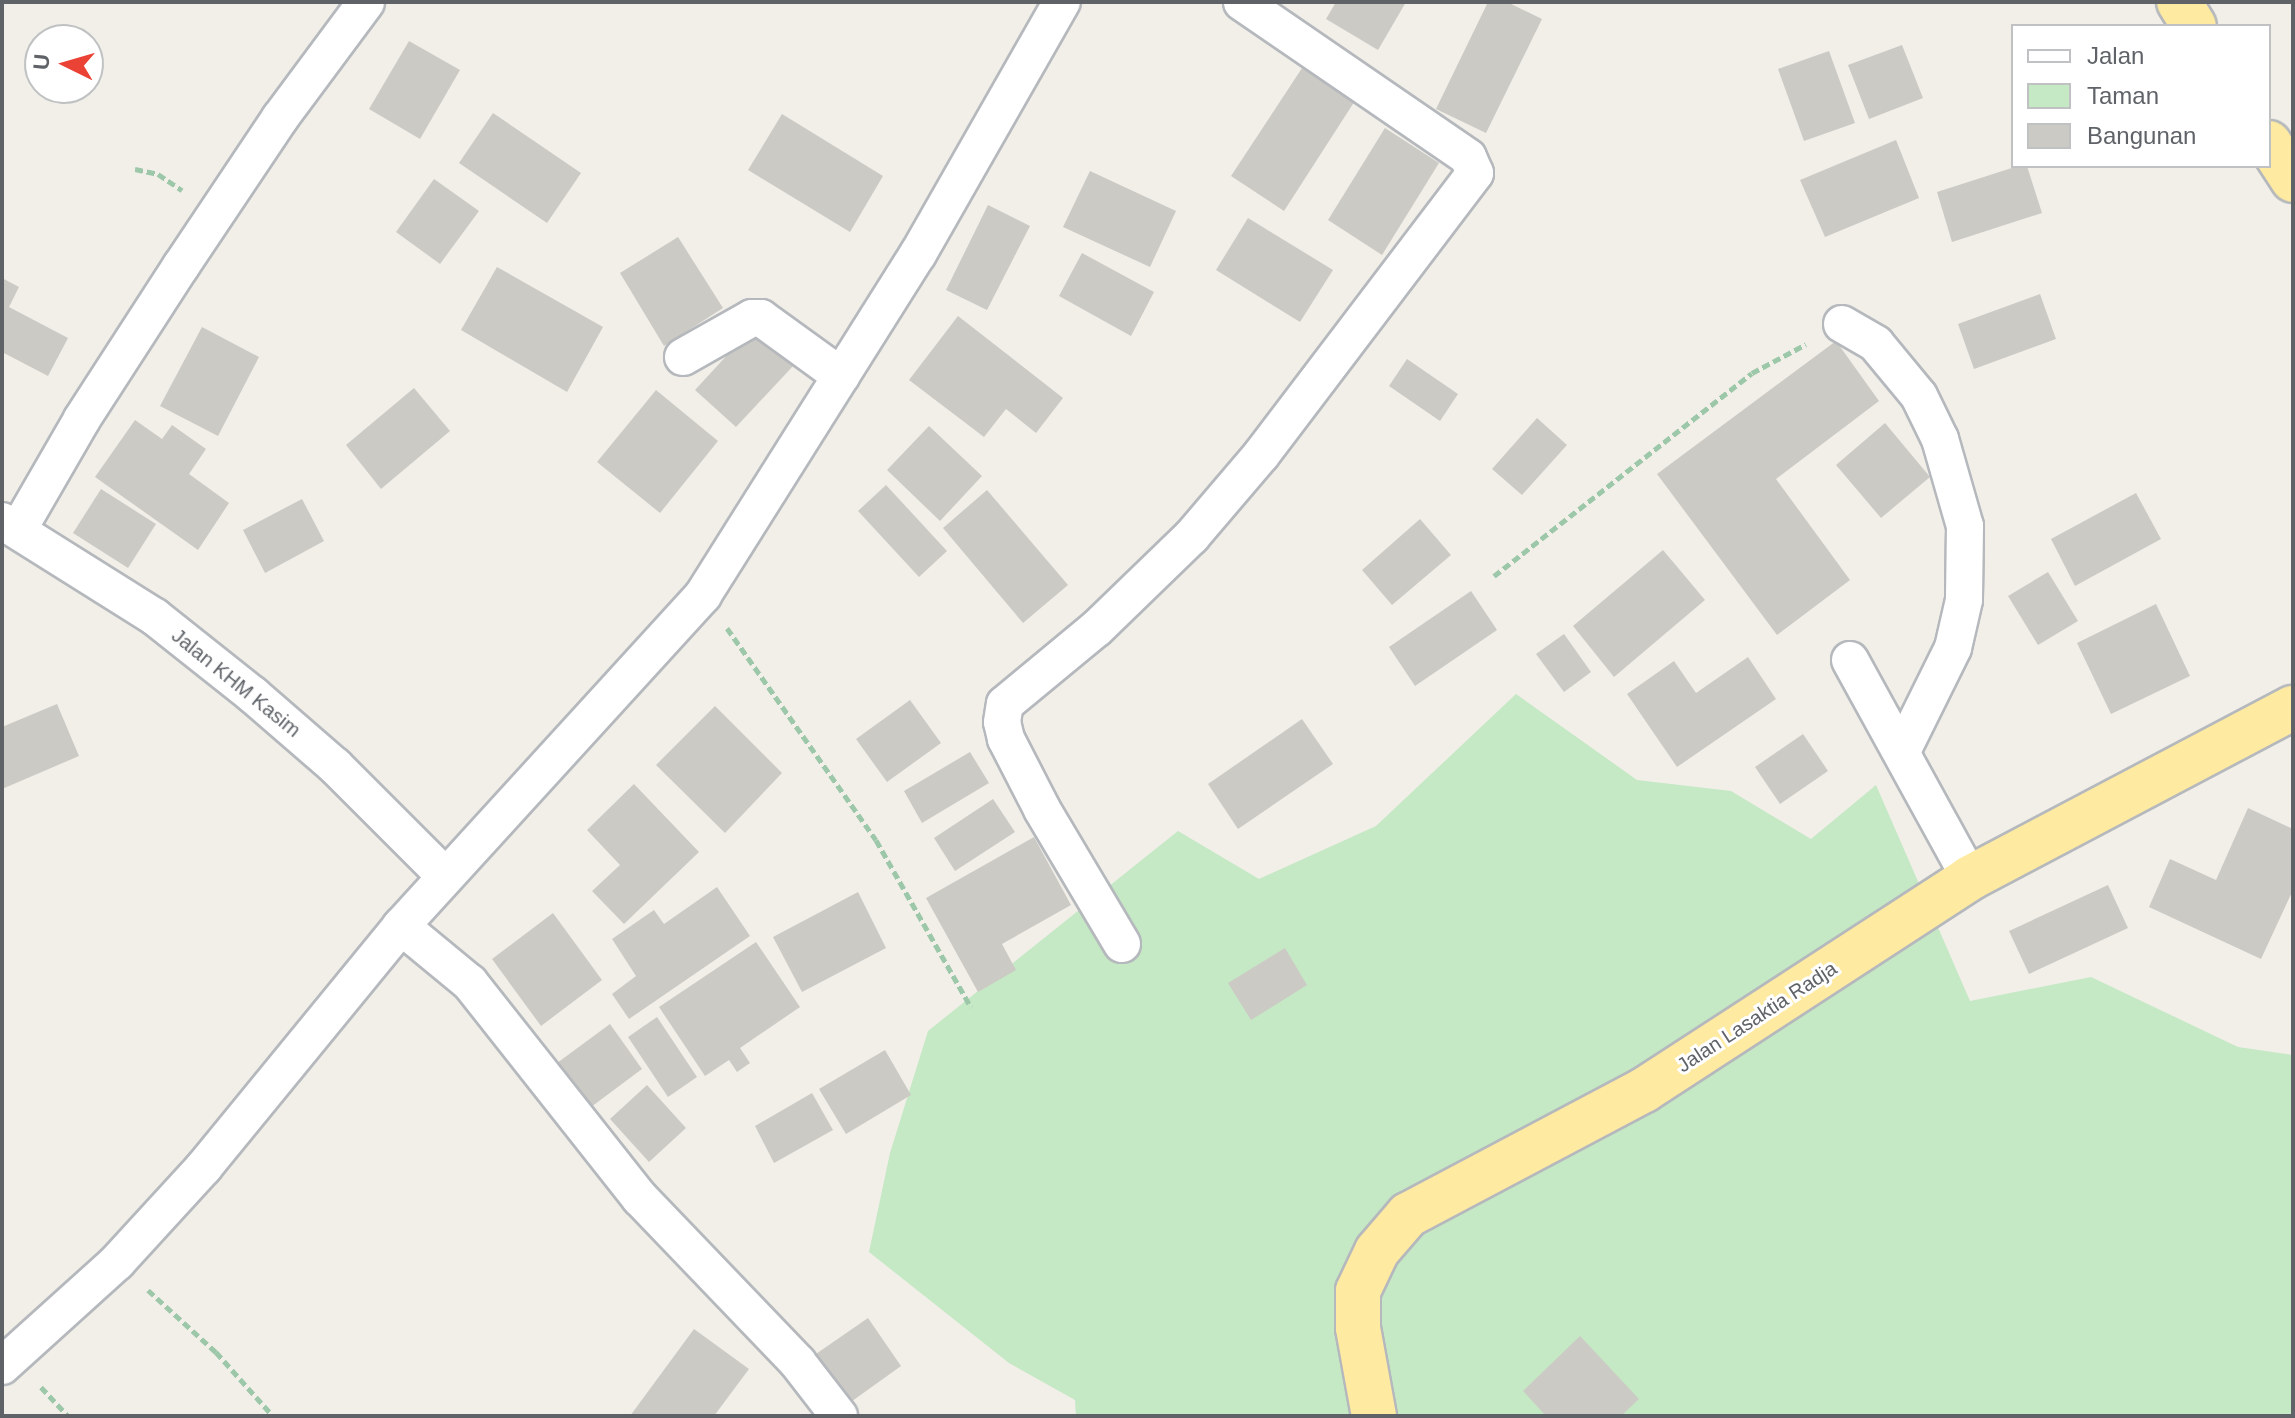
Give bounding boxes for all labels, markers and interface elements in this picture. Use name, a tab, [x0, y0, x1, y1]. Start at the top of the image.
north arrow	[24, 24, 104, 104]
legend	[2011, 24, 2271, 168]
text: Jalan	[2087, 42, 2144, 69]
text: U	[28, 53, 55, 71]
text: Taman	[2087, 82, 2159, 109]
text: Bangunan	[2087, 122, 2196, 149]
street label: Jalan KHM Kasim	[167, 624, 305, 742]
street label: Jalan Lasaktia Radja	[1673, 956, 1841, 1078]

